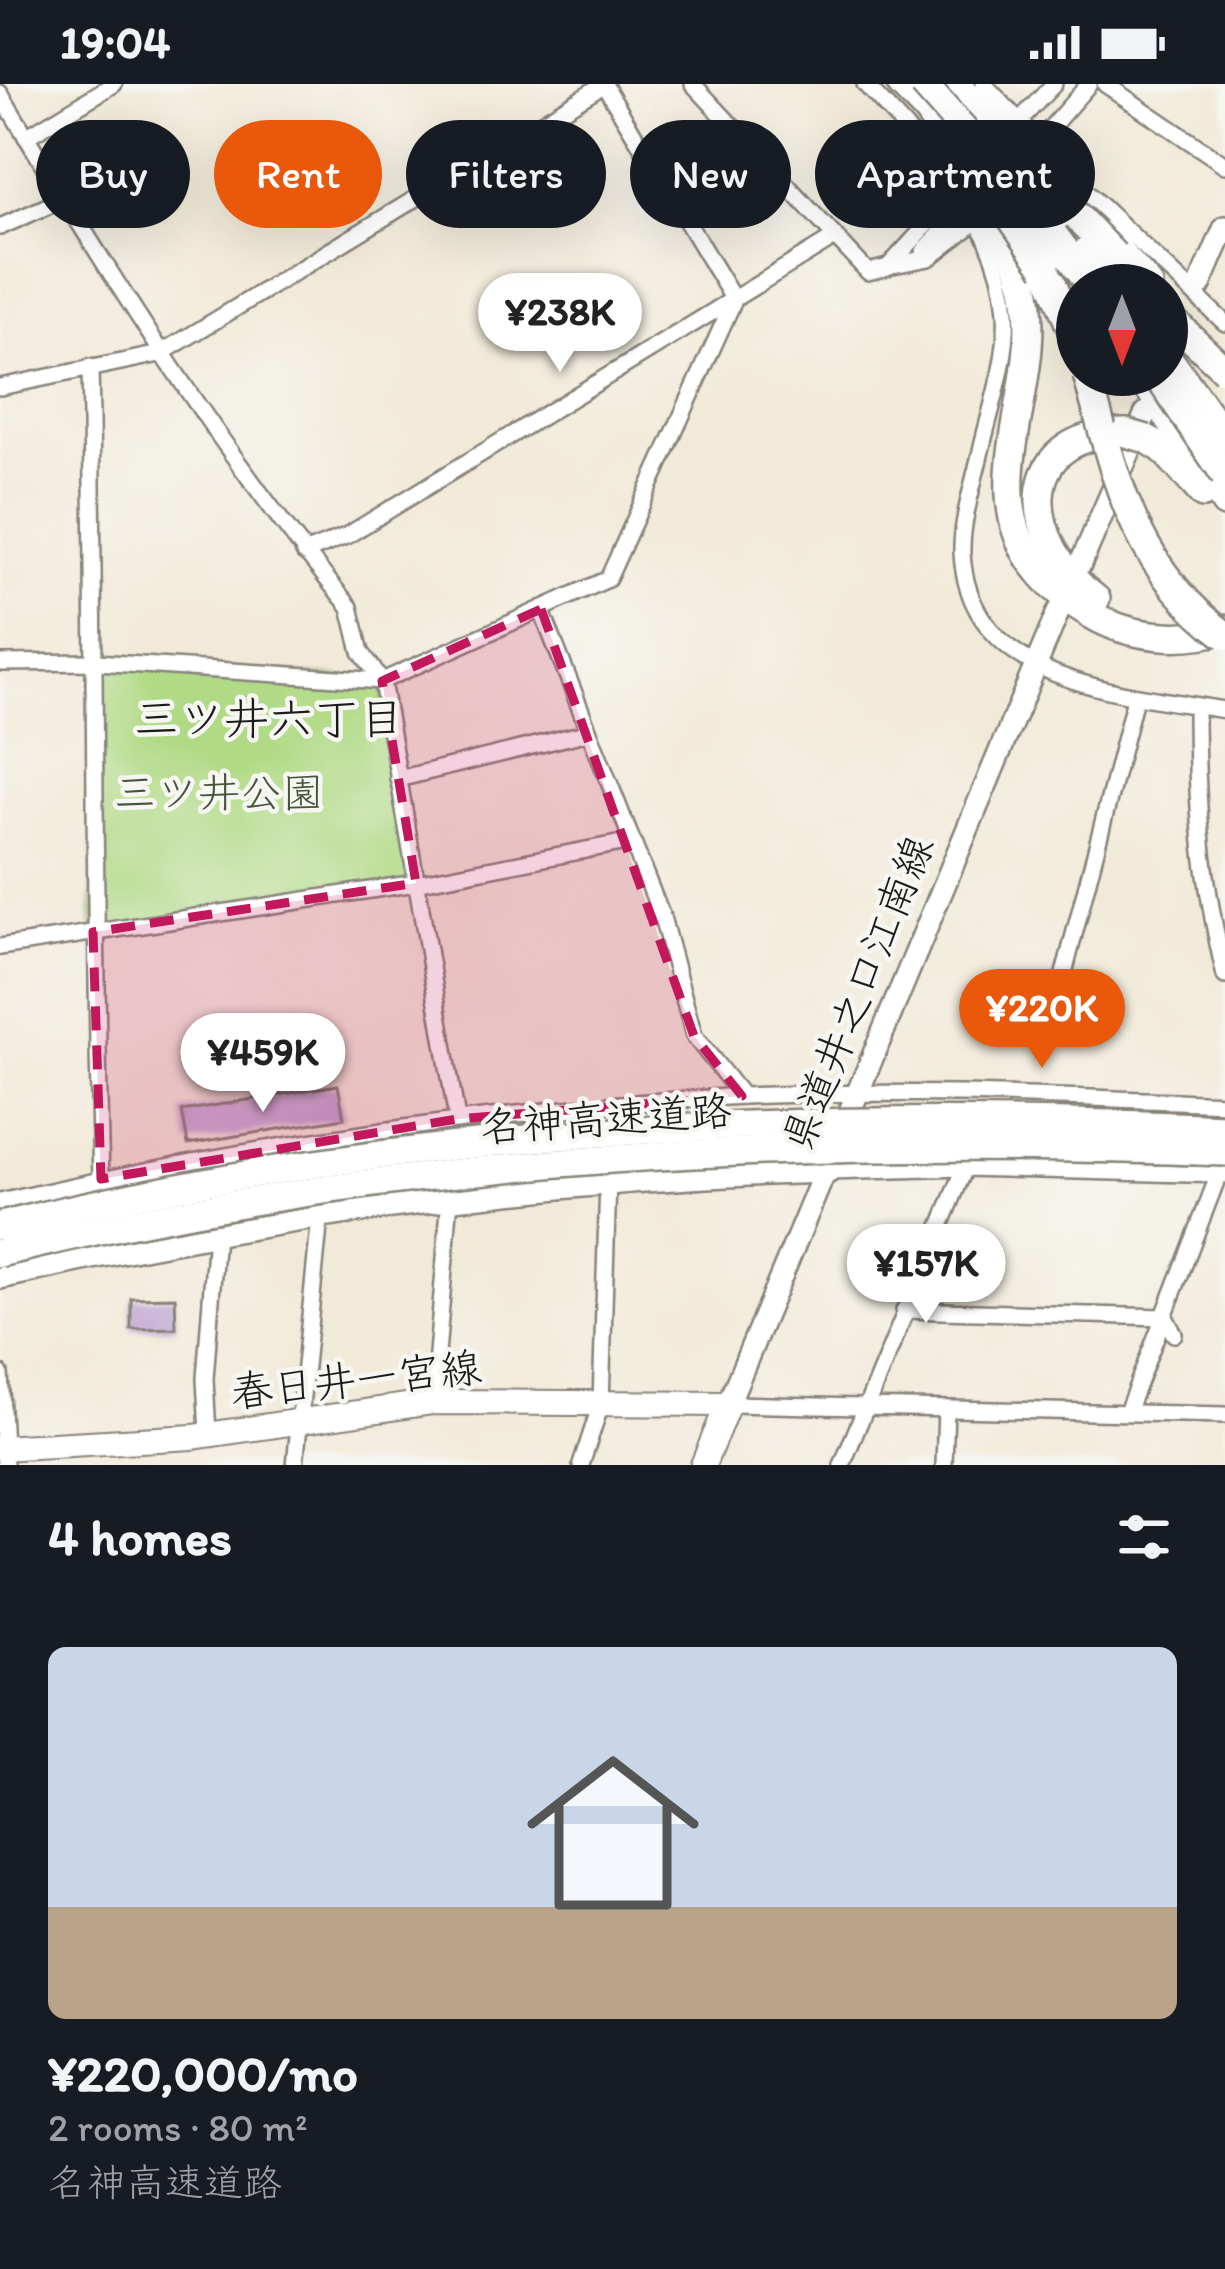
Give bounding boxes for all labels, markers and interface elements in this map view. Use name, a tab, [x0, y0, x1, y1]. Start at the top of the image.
text: 19:04	[60, 15, 170, 69]
chip: Buy	[36, 120, 190, 228]
chip: Rent	[214, 120, 382, 228]
chip: Filters	[406, 120, 606, 228]
chip: New	[630, 120, 791, 228]
chip: Apartment	[815, 120, 1095, 228]
north arrow	[1056, 264, 1188, 396]
map controls	[1056, 264, 1188, 396]
pin: ¥238K	[476, 273, 644, 375]
text: ¥238K	[505, 288, 615, 335]
district label: 三ツ井六丁目	[134, 691, 404, 745]
park label: 三ツ井公園	[114, 767, 324, 818]
street label: 県道井之口江南線	[771, 828, 944, 1159]
pin: ¥220K	[958, 969, 1126, 1071]
text: ¥220K	[986, 984, 1098, 1031]
pin: ¥459K	[179, 1013, 347, 1115]
text: ¥459K	[207, 1028, 319, 1075]
street label: 名神高速道路	[479, 1084, 734, 1153]
pin: ¥157K	[842, 1224, 1010, 1326]
text: ¥157K	[874, 1239, 978, 1286]
street label: 春日井一宮線	[228, 1341, 484, 1418]
icon: filters	[1111, 1504, 1177, 1570]
text: 4 homes	[48, 1507, 232, 1568]
icon: home	[505, 1725, 721, 1941]
text: ¥220,000/mo	[48, 2043, 358, 2104]
text: 2 rooms · 80 m²	[48, 2104, 308, 2151]
text: 名神高速道路	[48, 2159, 282, 2206]

